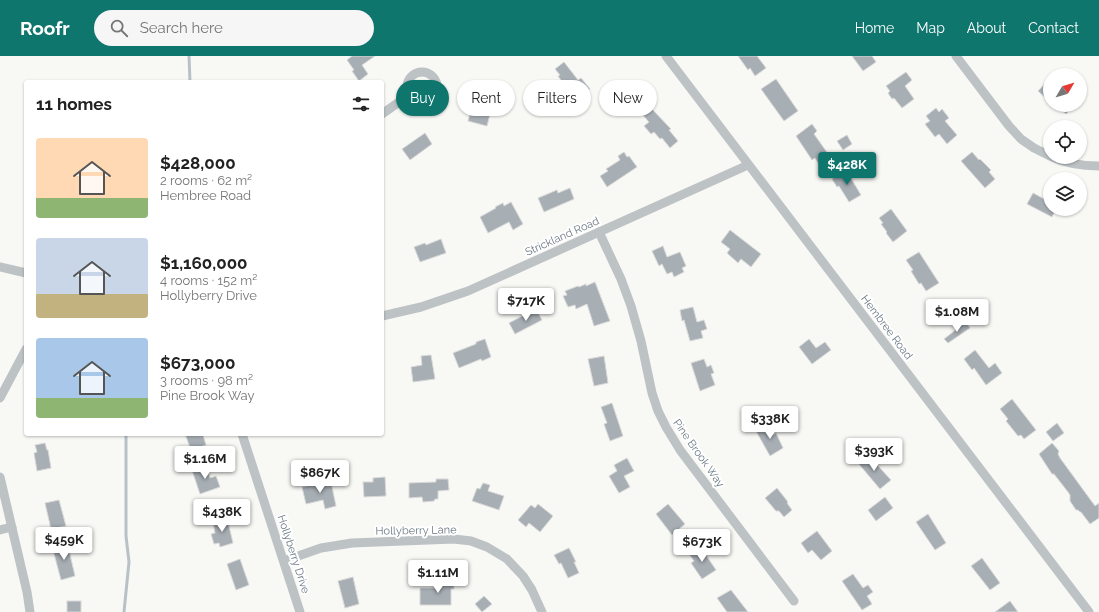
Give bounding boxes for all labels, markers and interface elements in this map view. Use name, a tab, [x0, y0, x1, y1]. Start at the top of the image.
search box	[94, 10, 374, 46]
text: Roofr	[20, 17, 70, 39]
icon: search	[108, 17, 130, 39]
text: Search here	[140, 19, 223, 37]
text: Home	[855, 20, 894, 36]
text: Map	[916, 20, 945, 36]
text: About	[967, 20, 1006, 36]
text: Contact	[1028, 20, 1079, 36]
north arrow	[1043, 68, 1087, 112]
map controls	[1043, 68, 1087, 216]
chip: Buy	[396, 80, 449, 116]
chip: Rent	[457, 80, 515, 116]
chip: Filters	[523, 80, 591, 116]
chip: New	[599, 80, 657, 116]
icon: filters	[350, 93, 372, 115]
text: 11 homes	[36, 94, 112, 114]
button: locate	[1043, 120, 1087, 164]
pin: $428K	[819, 152, 875, 186]
text: $428,000	[160, 153, 236, 173]
icon: home	[68, 154, 116, 202]
text: $428K	[827, 157, 867, 172]
button: layers	[1043, 172, 1087, 216]
text: 2 rooms · 62 m²	[160, 173, 252, 188]
text: Hembree Road	[160, 188, 251, 203]
street label: Strickland Road	[523, 214, 601, 259]
text: $1,160,000	[160, 253, 248, 273]
icon: home	[68, 254, 116, 302]
text: 4 rooms · 152 m²	[160, 273, 257, 288]
text: Hollyberry Drive	[160, 288, 257, 303]
pin: $717K	[498, 288, 554, 322]
text: $717K	[507, 293, 545, 308]
street label: Hembree Road	[858, 293, 915, 362]
pin: $1.08M	[924, 299, 990, 333]
text: $1.08M	[935, 304, 979, 319]
text: $673,000	[160, 353, 235, 373]
icon: home	[68, 354, 116, 402]
text: 3 rooms · 98 m²	[160, 373, 253, 388]
text: Pine Brook Way	[160, 388, 255, 403]
pin: $338K	[742, 406, 798, 440]
text: $338K	[750, 411, 790, 426]
street label: Pine Brook Way	[670, 417, 727, 490]
pin: $393K	[846, 438, 902, 472]
text: $393K	[854, 443, 894, 458]
pin: $1.16M	[172, 446, 238, 480]
text: $1.16M	[183, 451, 227, 466]
pin: $867K	[292, 460, 348, 494]
text: $867K	[300, 465, 340, 480]
pin: $438K	[194, 499, 250, 533]
text: $438K	[202, 504, 242, 519]
street label: Hollyberry Drive	[275, 513, 313, 596]
street label: Hollyberry Lane	[375, 523, 457, 538]
pin: $459K	[36, 527, 92, 561]
pin: $673K	[674, 529, 730, 563]
text: $459K	[44, 532, 84, 547]
text: $673K	[682, 534, 722, 549]
pin: $1.11M	[405, 560, 471, 594]
text: $1.11M	[417, 565, 459, 580]

